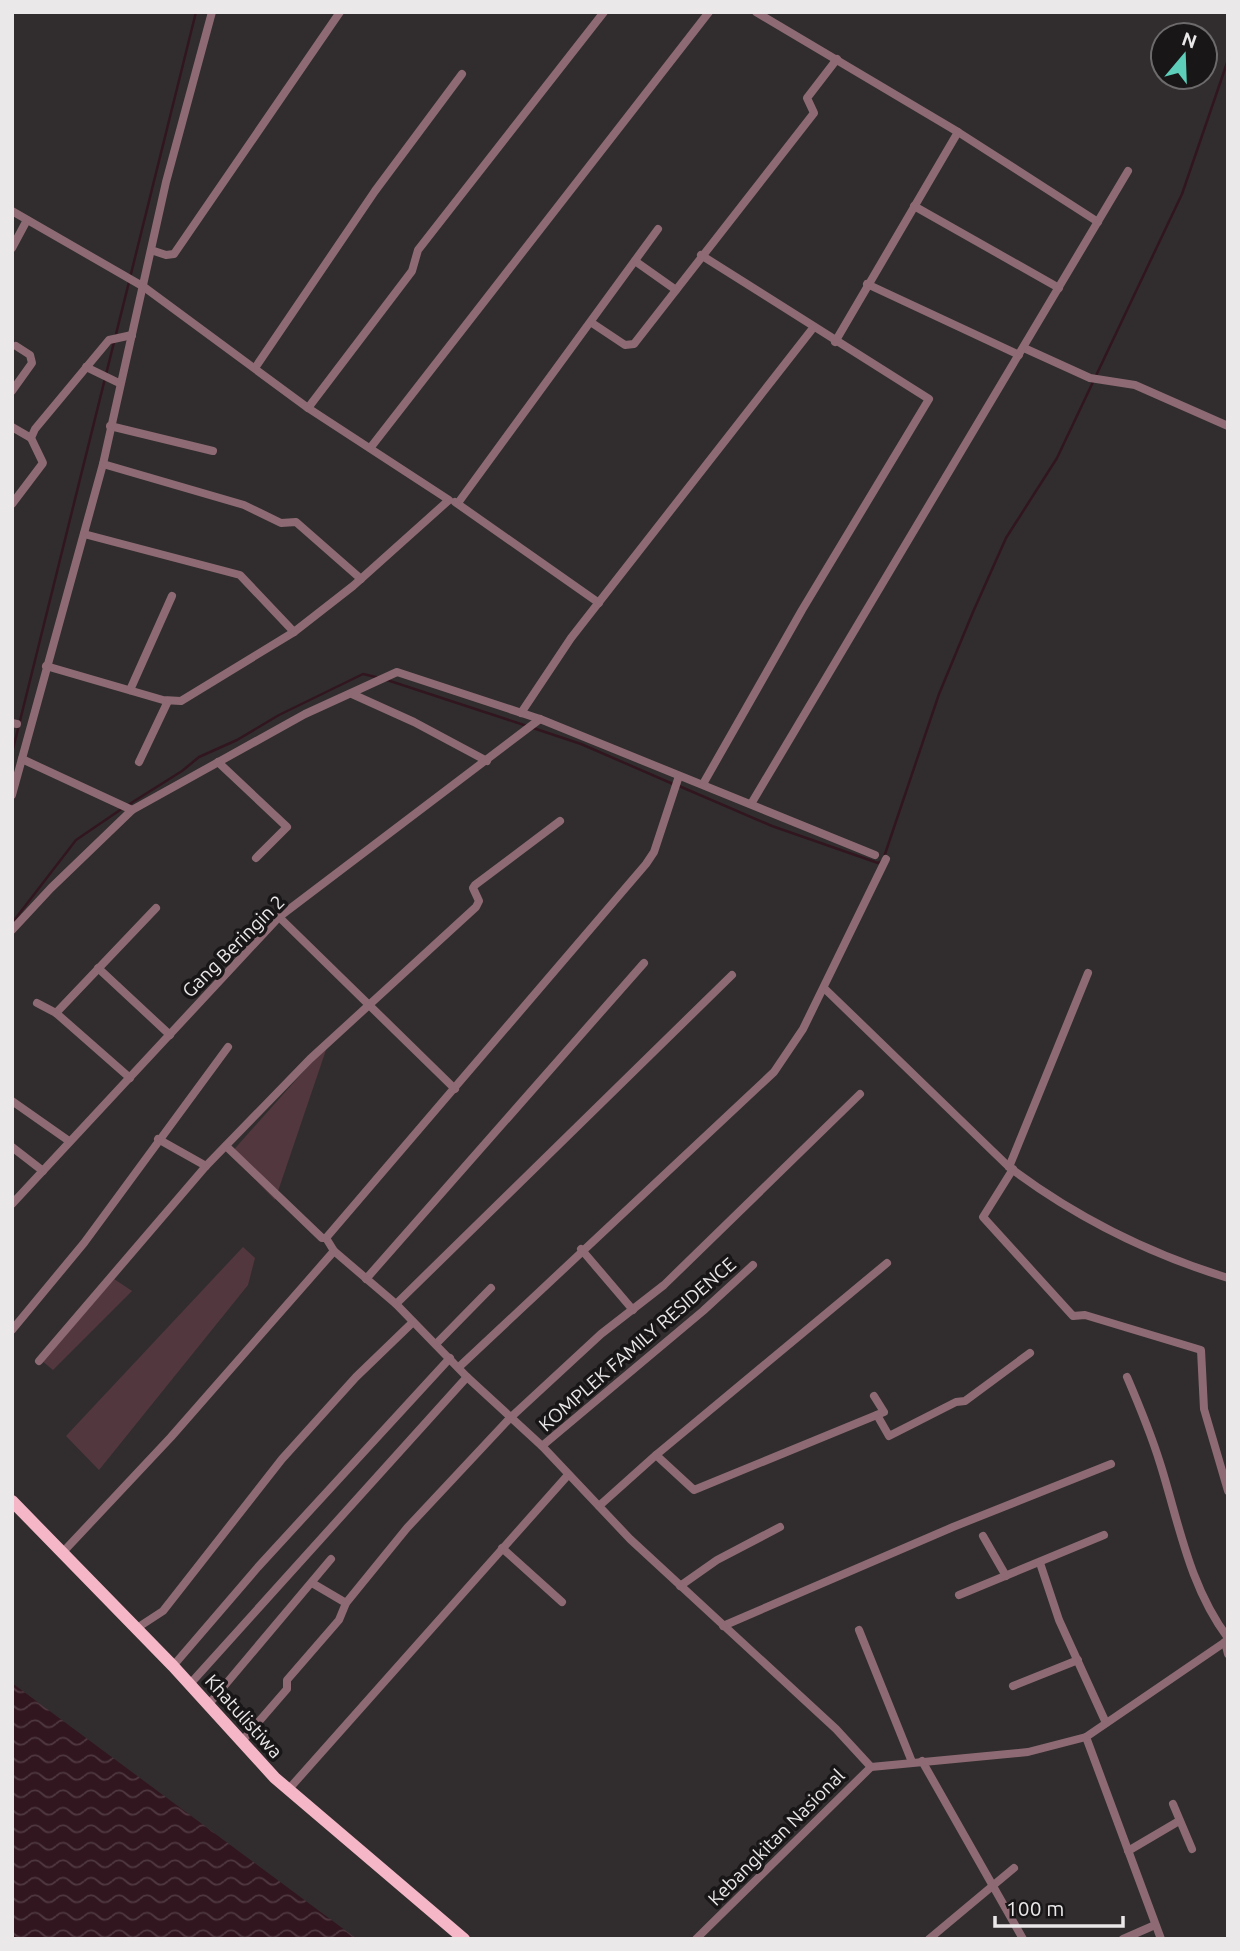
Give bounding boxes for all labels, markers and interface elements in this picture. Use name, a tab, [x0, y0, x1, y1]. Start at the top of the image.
north arrow	[1149, 21, 1219, 91]
text: N	[1179, 27, 1200, 53]
street label: Gang Beringin 2	[177, 890, 289, 1002]
street label: KOMPLEK FAMILY RESIDENCE	[534, 1253, 740, 1435]
street label: Khatulistiwa	[201, 1670, 287, 1762]
street label: Kebangkitan Nasional	[703, 1764, 849, 1910]
scale bar	[995, 1884, 1123, 1928]
text: 100 m	[1006, 1896, 1064, 1920]

